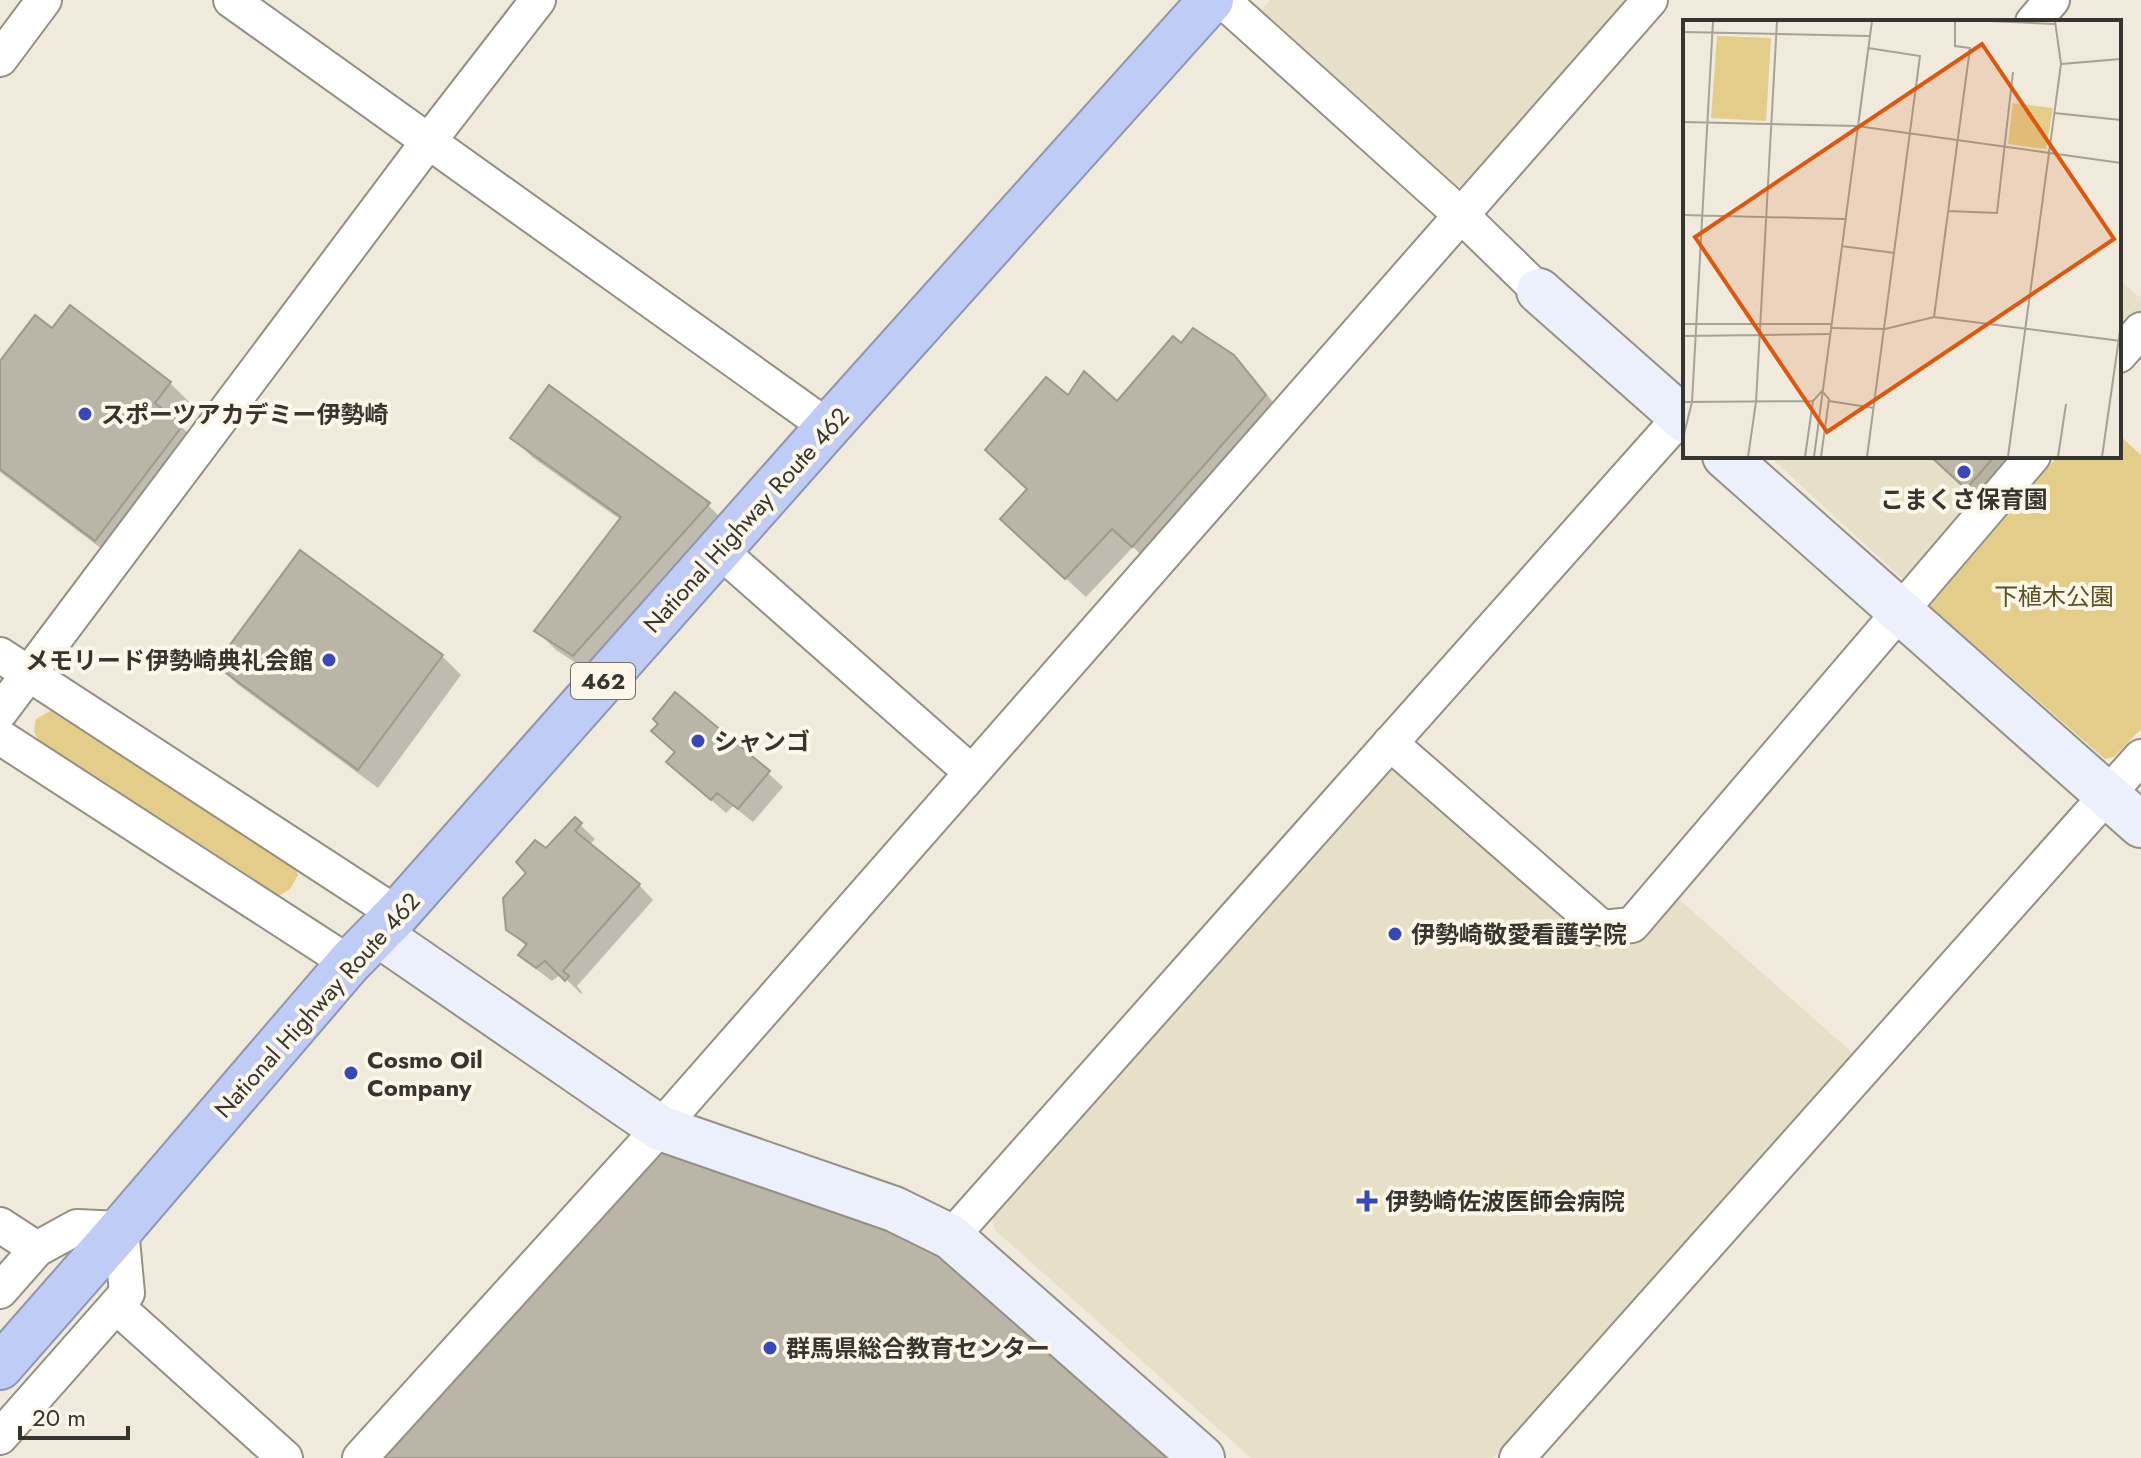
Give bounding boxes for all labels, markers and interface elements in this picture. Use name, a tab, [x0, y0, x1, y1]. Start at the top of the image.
inset map	[1683, 20, 2121, 458]
place label: スポーツアカデミー伊勢崎	[101, 397, 389, 432]
street label: National Highway Route 462	[635, 399, 857, 641]
marker: スポーツアカデミー伊勢崎	[76, 405, 94, 423]
marker: こまくさ保育園	[1955, 463, 1973, 481]
place label: こまくさ保育園	[1880, 482, 2048, 517]
park label: 下植木公園	[1994, 579, 2114, 614]
place label: メモリード伊勢崎典礼会館	[25, 643, 313, 678]
marker: メモリード伊勢崎典礼会館	[320, 651, 338, 669]
road number: 462	[571, 663, 635, 699]
place label: シャンゴ	[714, 724, 810, 759]
marker: シャンゴ	[689, 732, 707, 750]
street label: National Highway Route 462	[206, 884, 428, 1126]
place label: 伊勢崎敬愛看護学院	[1411, 917, 1627, 952]
marker: 伊勢崎敬愛看護学院	[1386, 925, 1404, 943]
place label: Cosmo Oil Company	[367, 1042, 483, 1105]
marker: Cosmo Oil Company	[342, 1064, 360, 1082]
place label: 伊勢崎佐波医師会病院	[1385, 1184, 1625, 1219]
marker: 伊勢崎佐波医師会病院	[1356, 1190, 1378, 1212]
place label: 群馬県総合教育センター	[786, 1331, 1050, 1366]
marker: 群馬県総合教育センター	[761, 1339, 779, 1357]
scale bar	[20, 1390, 128, 1440]
text: 20 m	[32, 1400, 86, 1435]

